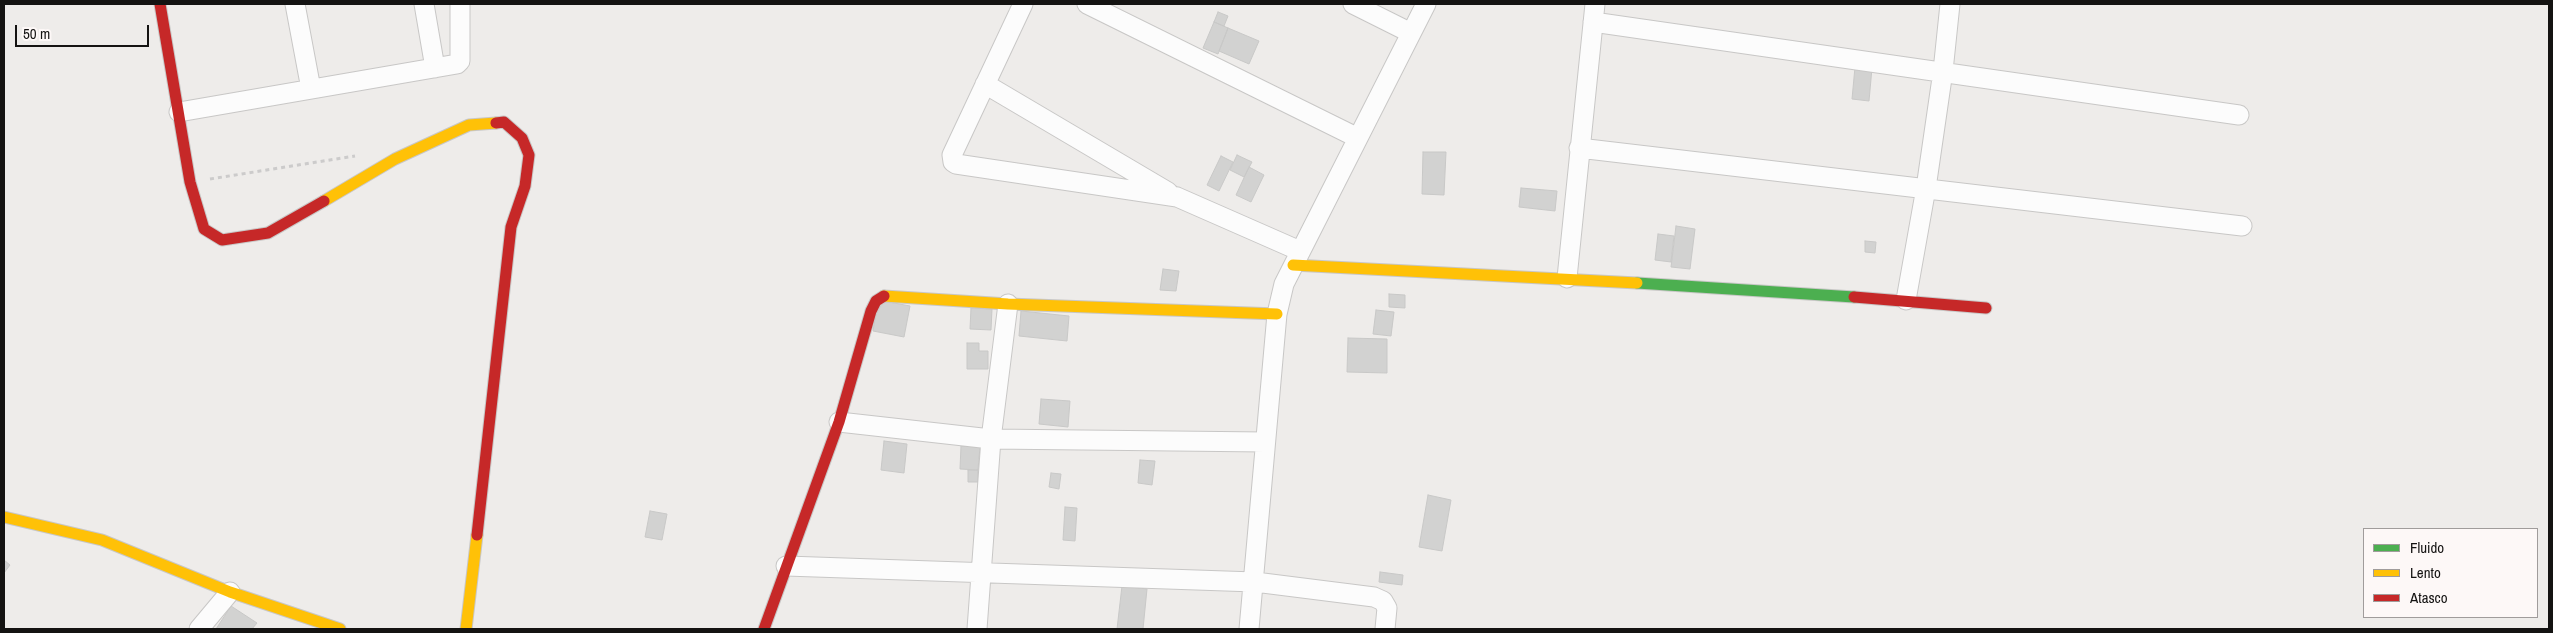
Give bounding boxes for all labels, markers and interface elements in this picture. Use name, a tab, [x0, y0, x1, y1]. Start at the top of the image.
scale bar	[18, 15, 151, 47]
text: 50 m	[23, 23, 50, 44]
legend	[2363, 528, 2538, 618]
text: Fluido	[2410, 537, 2444, 558]
text: Lento	[2410, 562, 2441, 583]
text: Atasco	[2410, 587, 2448, 608]

